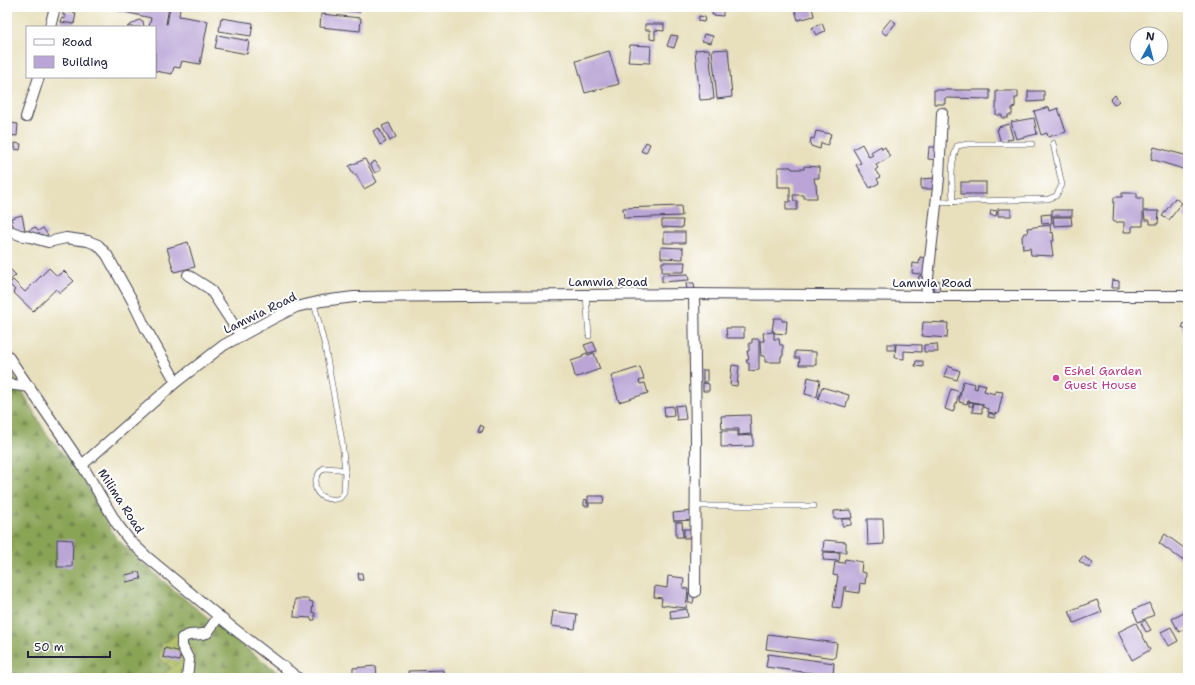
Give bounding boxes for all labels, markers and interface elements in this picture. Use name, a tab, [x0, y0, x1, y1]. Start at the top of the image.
legend	[26, 26, 156, 78]
north arrow	[1129, 26, 1169, 66]
text: N	[1145, 29, 1156, 45]
text: Road	[62, 34, 93, 50]
text: Building	[62, 54, 108, 70]
street label: Lamwia Road	[568, 274, 648, 290]
street label: Lamwia Road	[892, 275, 972, 291]
street label: Lamwia Road	[221, 288, 299, 338]
place label: Eshel Garden Guest House	[1064, 363, 1142, 393]
marker: Eshel Garden Guest House	[1051, 373, 1061, 383]
street label: Milima Road	[94, 466, 148, 537]
scale bar	[28, 633, 110, 659]
text: 50 m	[34, 639, 64, 655]

